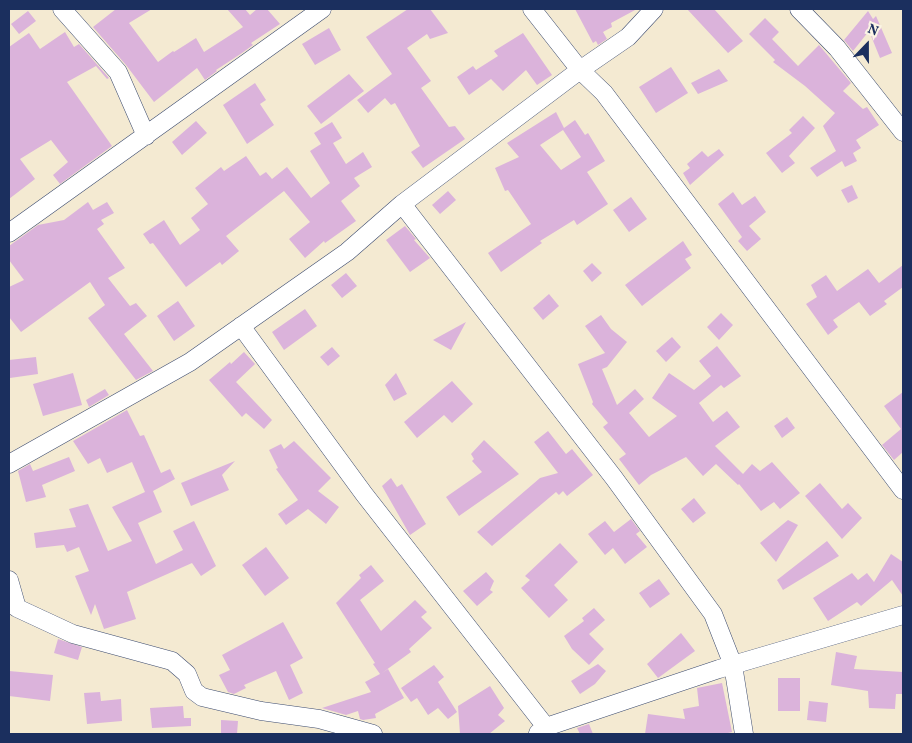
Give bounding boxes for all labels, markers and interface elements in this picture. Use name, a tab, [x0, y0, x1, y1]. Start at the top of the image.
north arrow	[842, 20, 892, 70]
text: N	[865, 20, 881, 41]

